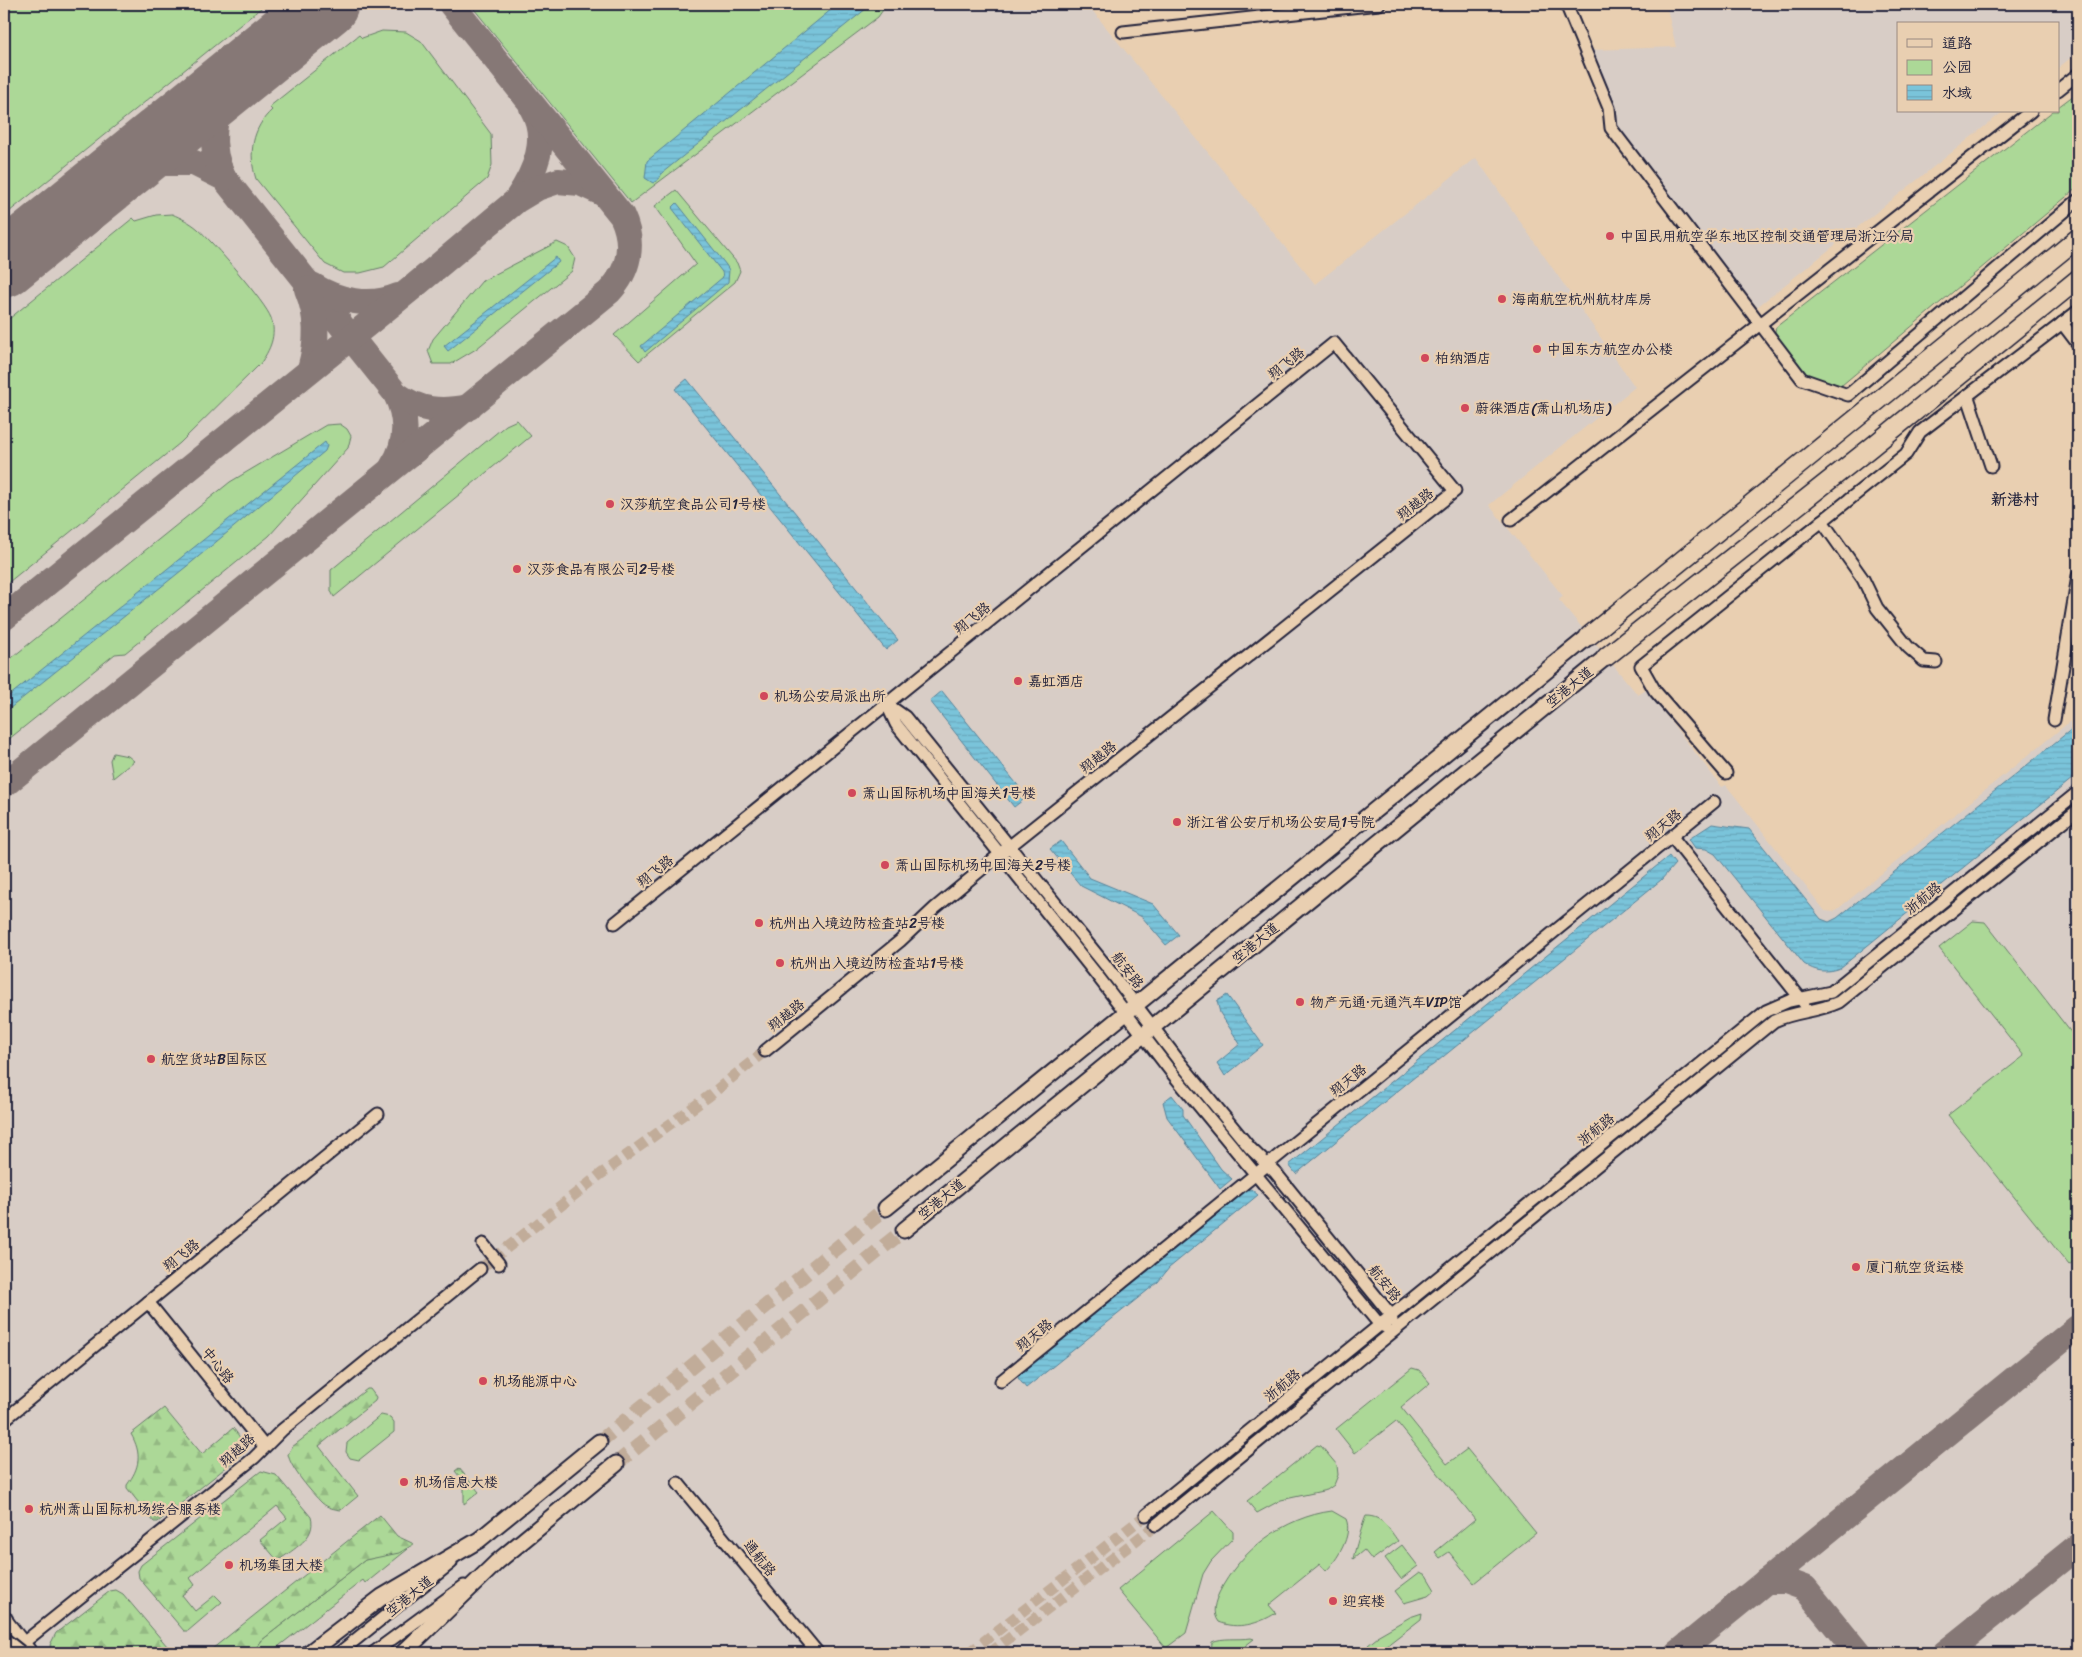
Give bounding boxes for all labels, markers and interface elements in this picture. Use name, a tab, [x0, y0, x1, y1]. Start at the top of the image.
legend	[1897, 22, 2060, 112]
text: 道路	[1942, 30, 1972, 56]
text: 公园	[1942, 54, 1972, 80]
text: 水域	[1942, 80, 1972, 106]
place label: 中国民用航空华东地区控制交通管理局浙江分局	[1620, 224, 1914, 249]
marker: 中国民用航空华东地区控制交通管理局浙江分局	[1604, 230, 1616, 242]
place label: 海南航空杭州航材库房	[1512, 287, 1652, 312]
marker: 海南航空杭州航材库房	[1496, 293, 1508, 305]
place label: 中国东方航空办公楼	[1547, 337, 1673, 362]
street label: 翔飞路	[1262, 340, 1311, 386]
marker: 中国东方航空办公楼	[1531, 343, 1543, 355]
place label: 柏纳酒店	[1435, 346, 1491, 371]
marker: 柏纳酒店	[1419, 352, 1431, 364]
place label: 蔚徕酒店(萧山机场店)	[1475, 396, 1612, 421]
marker: 蔚徕酒店(萧山机场店)	[1459, 402, 1471, 414]
street label: 翔越路	[1391, 481, 1440, 527]
district label: 新港村	[1991, 485, 2039, 514]
place label: 汉莎航空食品公司1号楼	[620, 492, 766, 517]
marker: 汉莎航空食品公司1号楼	[604, 498, 616, 510]
place label: 汉莎食品有限公司2号楼	[527, 557, 675, 582]
marker: 汉莎食品有限公司2号楼	[511, 563, 523, 575]
street label: 翔飞路	[948, 595, 997, 641]
street label: 空港大道	[1540, 660, 1599, 715]
place label: 嘉虹酒店	[1028, 669, 1084, 694]
marker: 嘉虹酒店	[1012, 675, 1024, 687]
place label: 机场公安局派出所	[774, 684, 886, 709]
marker: 机场公安局派出所	[758, 690, 770, 702]
street label: 翔越路	[1074, 734, 1123, 780]
place label: 萧山国际机场中国海关1号楼	[862, 781, 1036, 806]
marker: 萧山国际机场中国海关1号楼	[846, 787, 858, 799]
street label: 翔天路	[1639, 802, 1688, 848]
place label: 浙江省公安厅机场公安局1号院	[1187, 810, 1375, 835]
marker: 浙江省公安厅机场公安局1号院	[1171, 816, 1183, 828]
street label: 翔飞路	[631, 848, 680, 894]
place label: 萧山国际机场中国海关2号楼	[895, 853, 1071, 878]
marker: 萧山国际机场中国海关2号楼	[879, 859, 891, 871]
street label: 浙航路	[1899, 875, 1948, 921]
place label: 杭州出入境边防检查站2号楼	[769, 911, 945, 936]
street label: 空港大道	[1226, 916, 1285, 971]
marker: 杭州出入境边防检查站2号楼	[753, 917, 765, 929]
street label: 航安路	[1105, 946, 1150, 995]
place label: 杭州出入境边防检查站1号楼	[790, 951, 964, 976]
marker: 杭州出入境边防检查站1号楼	[774, 957, 786, 969]
place label: 物产元通·元通汽车VIP馆	[1310, 990, 1462, 1015]
street label: 翔越路	[762, 992, 811, 1038]
marker: 物产元通·元通汽车VIP馆	[1294, 996, 1306, 1008]
place label: 航空货站B国际区	[161, 1047, 268, 1072]
marker: 航空货站B国际区	[145, 1053, 157, 1065]
street label: 翔天路	[1324, 1057, 1373, 1103]
street label: 浙航路	[1572, 1106, 1621, 1152]
street label: 空港大道	[912, 1172, 971, 1227]
street label: 翔飞路	[157, 1232, 206, 1278]
place label: 厦门航空货运楼	[1866, 1255, 1964, 1280]
street label: 航安路	[1362, 1259, 1408, 1308]
marker: 厦门航空货运楼	[1850, 1261, 1862, 1273]
street label: 翔天路	[1010, 1312, 1059, 1358]
street label: 中心路	[195, 1341, 241, 1390]
street label: 浙航路	[1258, 1362, 1307, 1408]
place label: 机场能源中心	[493, 1369, 577, 1394]
marker: 机场能源中心	[477, 1375, 489, 1387]
street label: 翔越路	[213, 1427, 261, 1474]
place label: 机场信息大楼	[414, 1470, 498, 1495]
marker: 机场信息大楼	[398, 1476, 410, 1488]
place label: 杭州萧山国际机场综合服务楼	[39, 1497, 221, 1522]
marker: 杭州萧山国际机场综合服务楼	[23, 1503, 35, 1515]
street label: 通航路	[737, 1534, 783, 1583]
place label: 机场集团大楼	[239, 1553, 323, 1578]
marker: 机场集团大楼	[223, 1559, 235, 1571]
street label: 空港大道	[380, 1569, 439, 1624]
place label: 迎宾楼	[1343, 1589, 1385, 1614]
marker: 迎宾楼	[1327, 1595, 1339, 1607]

